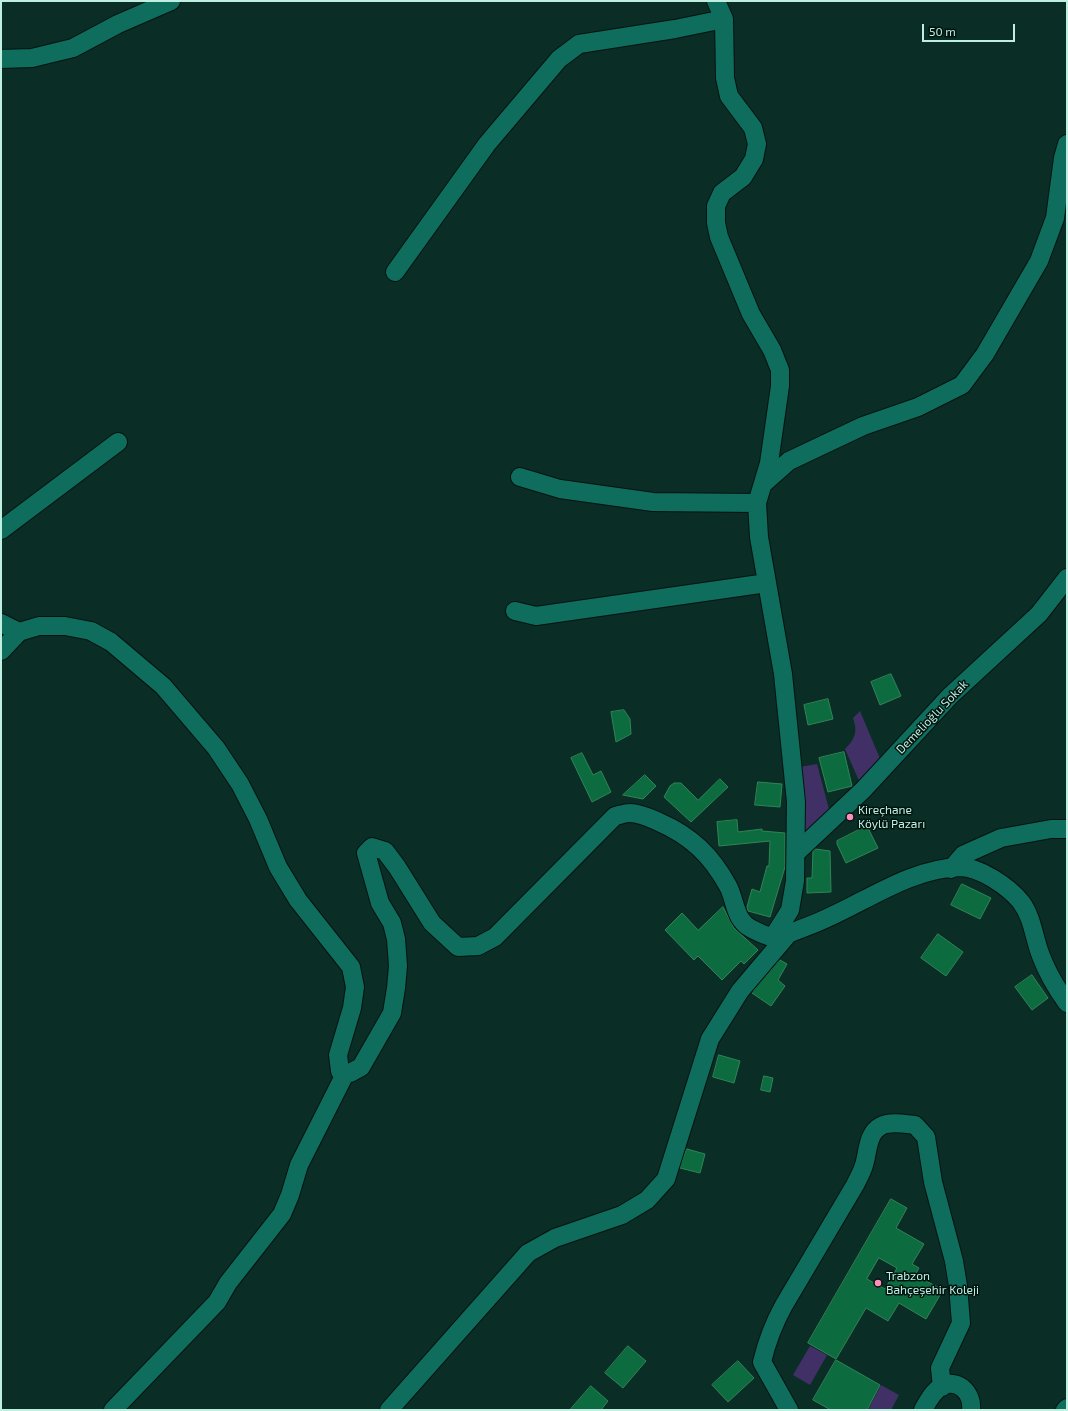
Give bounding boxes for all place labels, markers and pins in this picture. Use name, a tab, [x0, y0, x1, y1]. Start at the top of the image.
place label: Kireçhane Köylü Pazarı	[858, 803, 925, 831]
marker: Kireçhane Köylü Pazarı	[845, 812, 855, 822]
place label: Trabzon Bahçeşehir Koleji	[886, 1269, 979, 1297]
marker: Trabzon Bahçeşehir Koleji	[873, 1278, 883, 1288]

